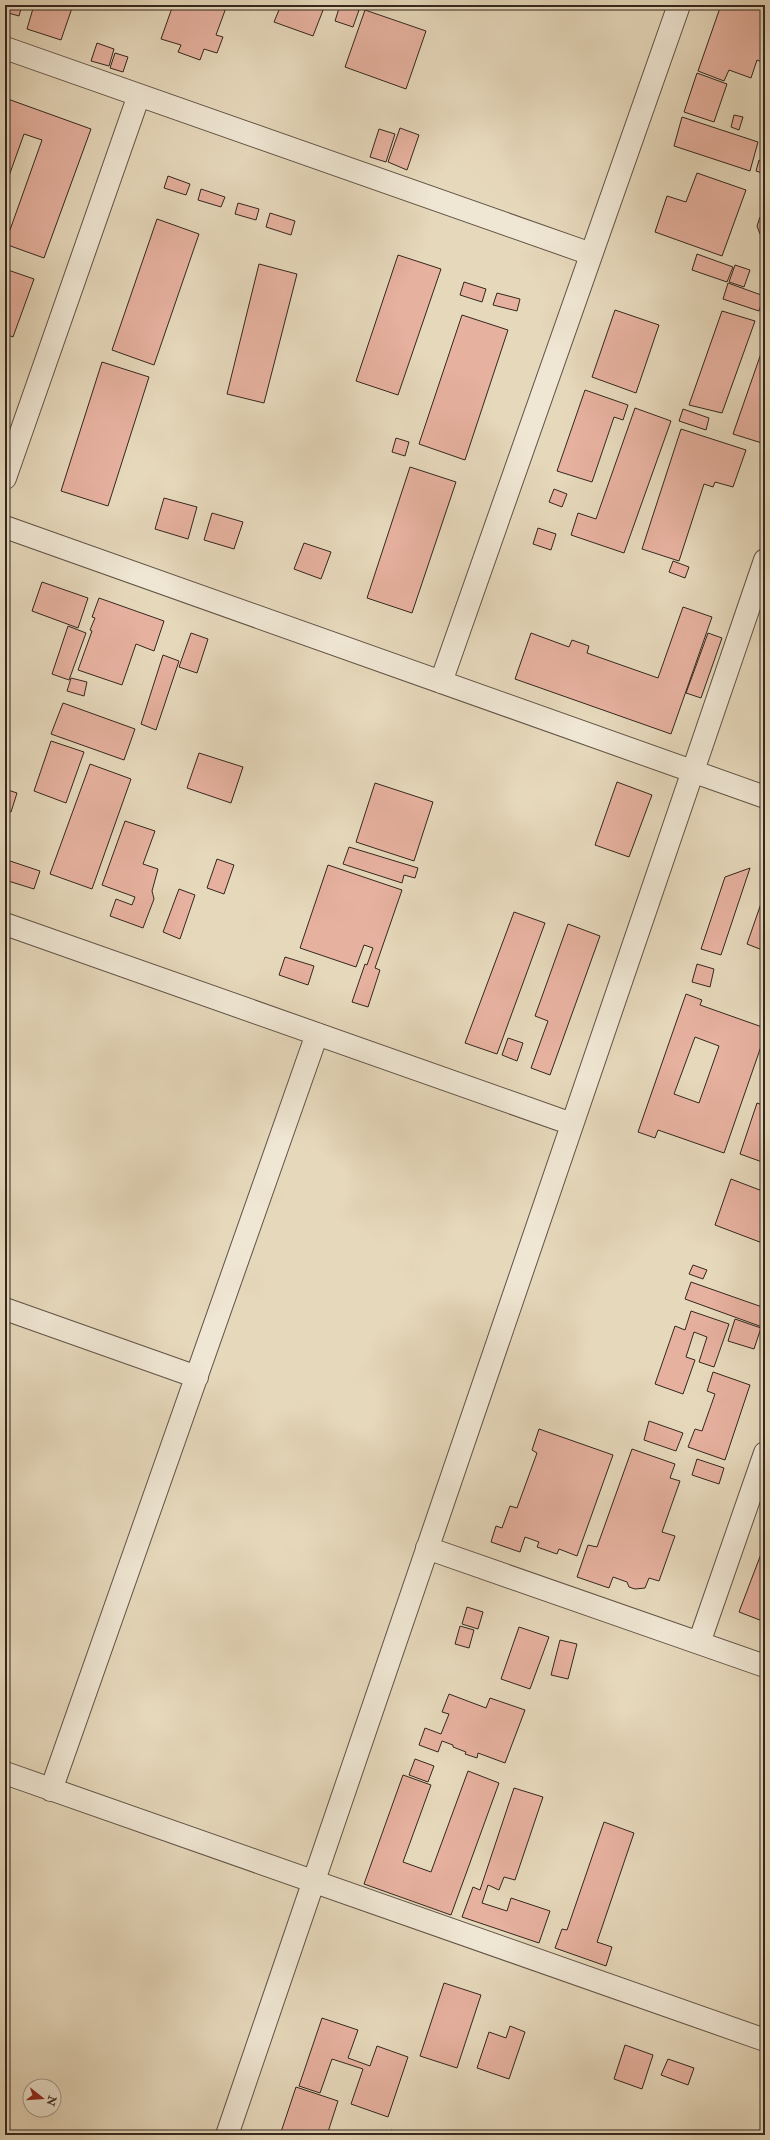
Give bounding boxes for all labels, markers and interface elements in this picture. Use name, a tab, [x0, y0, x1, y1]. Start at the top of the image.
north arrow	[22, 2078, 62, 2118]
text: N	[43, 2093, 59, 2108]

